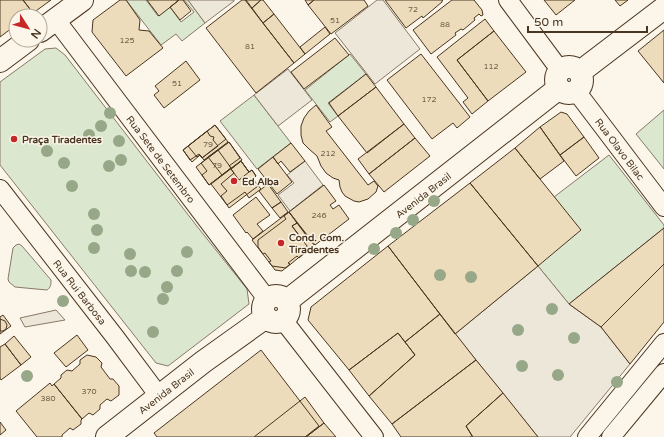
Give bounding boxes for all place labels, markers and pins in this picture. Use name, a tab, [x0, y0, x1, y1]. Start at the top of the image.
marker: Praça Tiradentes	[9, 134, 19, 144]
place label: Praça Tiradentes	[22, 134, 102, 146]
marker: Ed Alba	[229, 176, 239, 186]
place label: Ed Alba	[242, 176, 279, 188]
place label: Cond. Com. Tiradentes	[288, 232, 345, 256]
marker: Cond. Com. Tiradentes	[276, 238, 286, 248]

